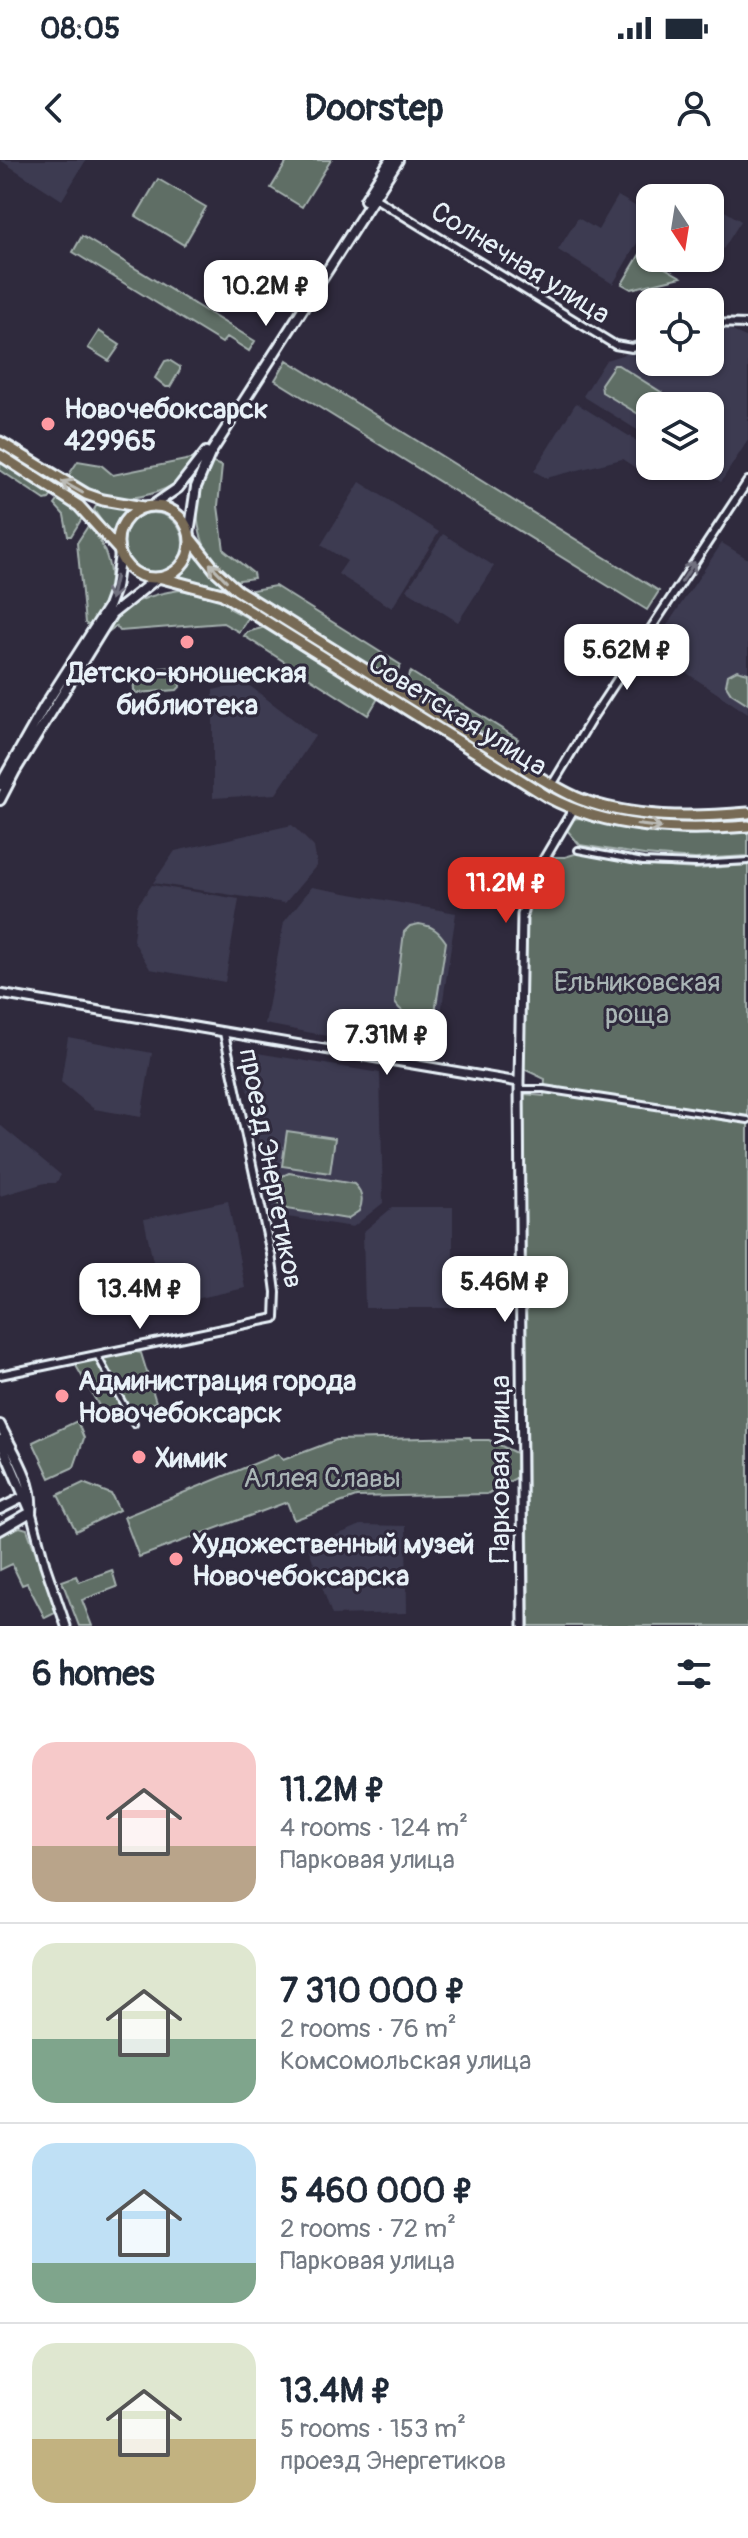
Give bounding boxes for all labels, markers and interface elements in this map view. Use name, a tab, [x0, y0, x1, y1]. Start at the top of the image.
text: 08:05	[40, 10, 120, 47]
icon: back	[32, 86, 76, 130]
text: Doorstep	[304, 86, 444, 131]
icon: person	[672, 86, 716, 130]
north arrow	[636, 184, 724, 272]
map controls	[636, 184, 724, 480]
street label: Солнечная улица	[424, 194, 616, 332]
pin: 10.2M ₽	[192, 260, 340, 328]
text: 10.2M ₽	[222, 270, 310, 302]
button: locate	[636, 288, 724, 376]
place label: Новочебоксарск 429965	[64, 392, 268, 459]
button: layers	[636, 392, 724, 480]
marker: Новочебоксарск 429965	[39, 415, 57, 433]
one-way arrow	[61, 478, 84, 494]
one-way arrow	[680, 562, 696, 584]
one-way arrow	[209, 563, 227, 583]
one-way arrow	[105, 575, 120, 600]
pin: 5.62M ₽	[553, 624, 701, 692]
marker: Детско-юношеская библиотека	[178, 633, 196, 651]
text: 5.62M ₽	[582, 634, 672, 666]
street label: Советская улица	[361, 646, 553, 784]
place label: Детско-юношеская библиотека	[65, 656, 307, 723]
one-way arrow	[635, 818, 662, 833]
pin: 11.2M ₽	[432, 857, 580, 925]
text: 11.2M ₽	[466, 867, 546, 899]
park label: Ельниковская роща	[554, 965, 720, 1032]
pin: 7.31M ₽	[313, 1009, 461, 1077]
text: 7.31M ₽	[345, 1019, 429, 1051]
street label: проезд Энергетиков	[230, 1045, 311, 1291]
pin: 5.46M ₽	[431, 1256, 579, 1324]
pin: 13.4M ₽	[66, 1263, 214, 1331]
text: 5.46M ₽	[460, 1266, 550, 1298]
text: 13.4M ₽	[97, 1273, 183, 1305]
place label: Администрация города Новочебоксарск	[78, 1364, 356, 1431]
street label: Парковая улица	[483, 1375, 518, 1563]
marker: Администрация города Новочебоксарск	[53, 1387, 71, 1405]
place label: Химик	[155, 1441, 228, 1476]
marker: Химик	[130, 1448, 148, 1466]
park label: Аллея Славы	[243, 1461, 401, 1496]
place label: Художественный музей Новочебоксарска	[192, 1527, 474, 1594]
marker: Художественный музей Новочебоксарска	[167, 1550, 185, 1568]
icon: filters	[672, 1652, 716, 1696]
text: 6 homes	[32, 1653, 155, 1696]
text: 11.2M ₽	[280, 1769, 385, 1812]
icon: home	[96, 1774, 192, 1870]
text: 4 rooms · 124 m²	[280, 1812, 468, 1844]
text: Парковая улица	[280, 1844, 455, 1876]
text: 7 310 000 ₽	[280, 1970, 466, 2013]
icon: home	[96, 1975, 192, 2071]
text: 2 rooms · 76 m²	[280, 2013, 457, 2045]
text: Комсомольская улица	[280, 2045, 531, 2077]
text: 5 460 000 ₽	[280, 2170, 473, 2213]
icon: home	[96, 2175, 192, 2271]
text: 2 rooms · 72 m²	[280, 2213, 456, 2245]
text: Парковая улица	[280, 2245, 455, 2277]
text: 13.4M ₽	[280, 2370, 392, 2413]
icon: home	[96, 2375, 192, 2471]
text: 5 rooms · 153 m²	[280, 2413, 466, 2445]
text: проезд Энергетиков	[280, 2445, 506, 2477]

